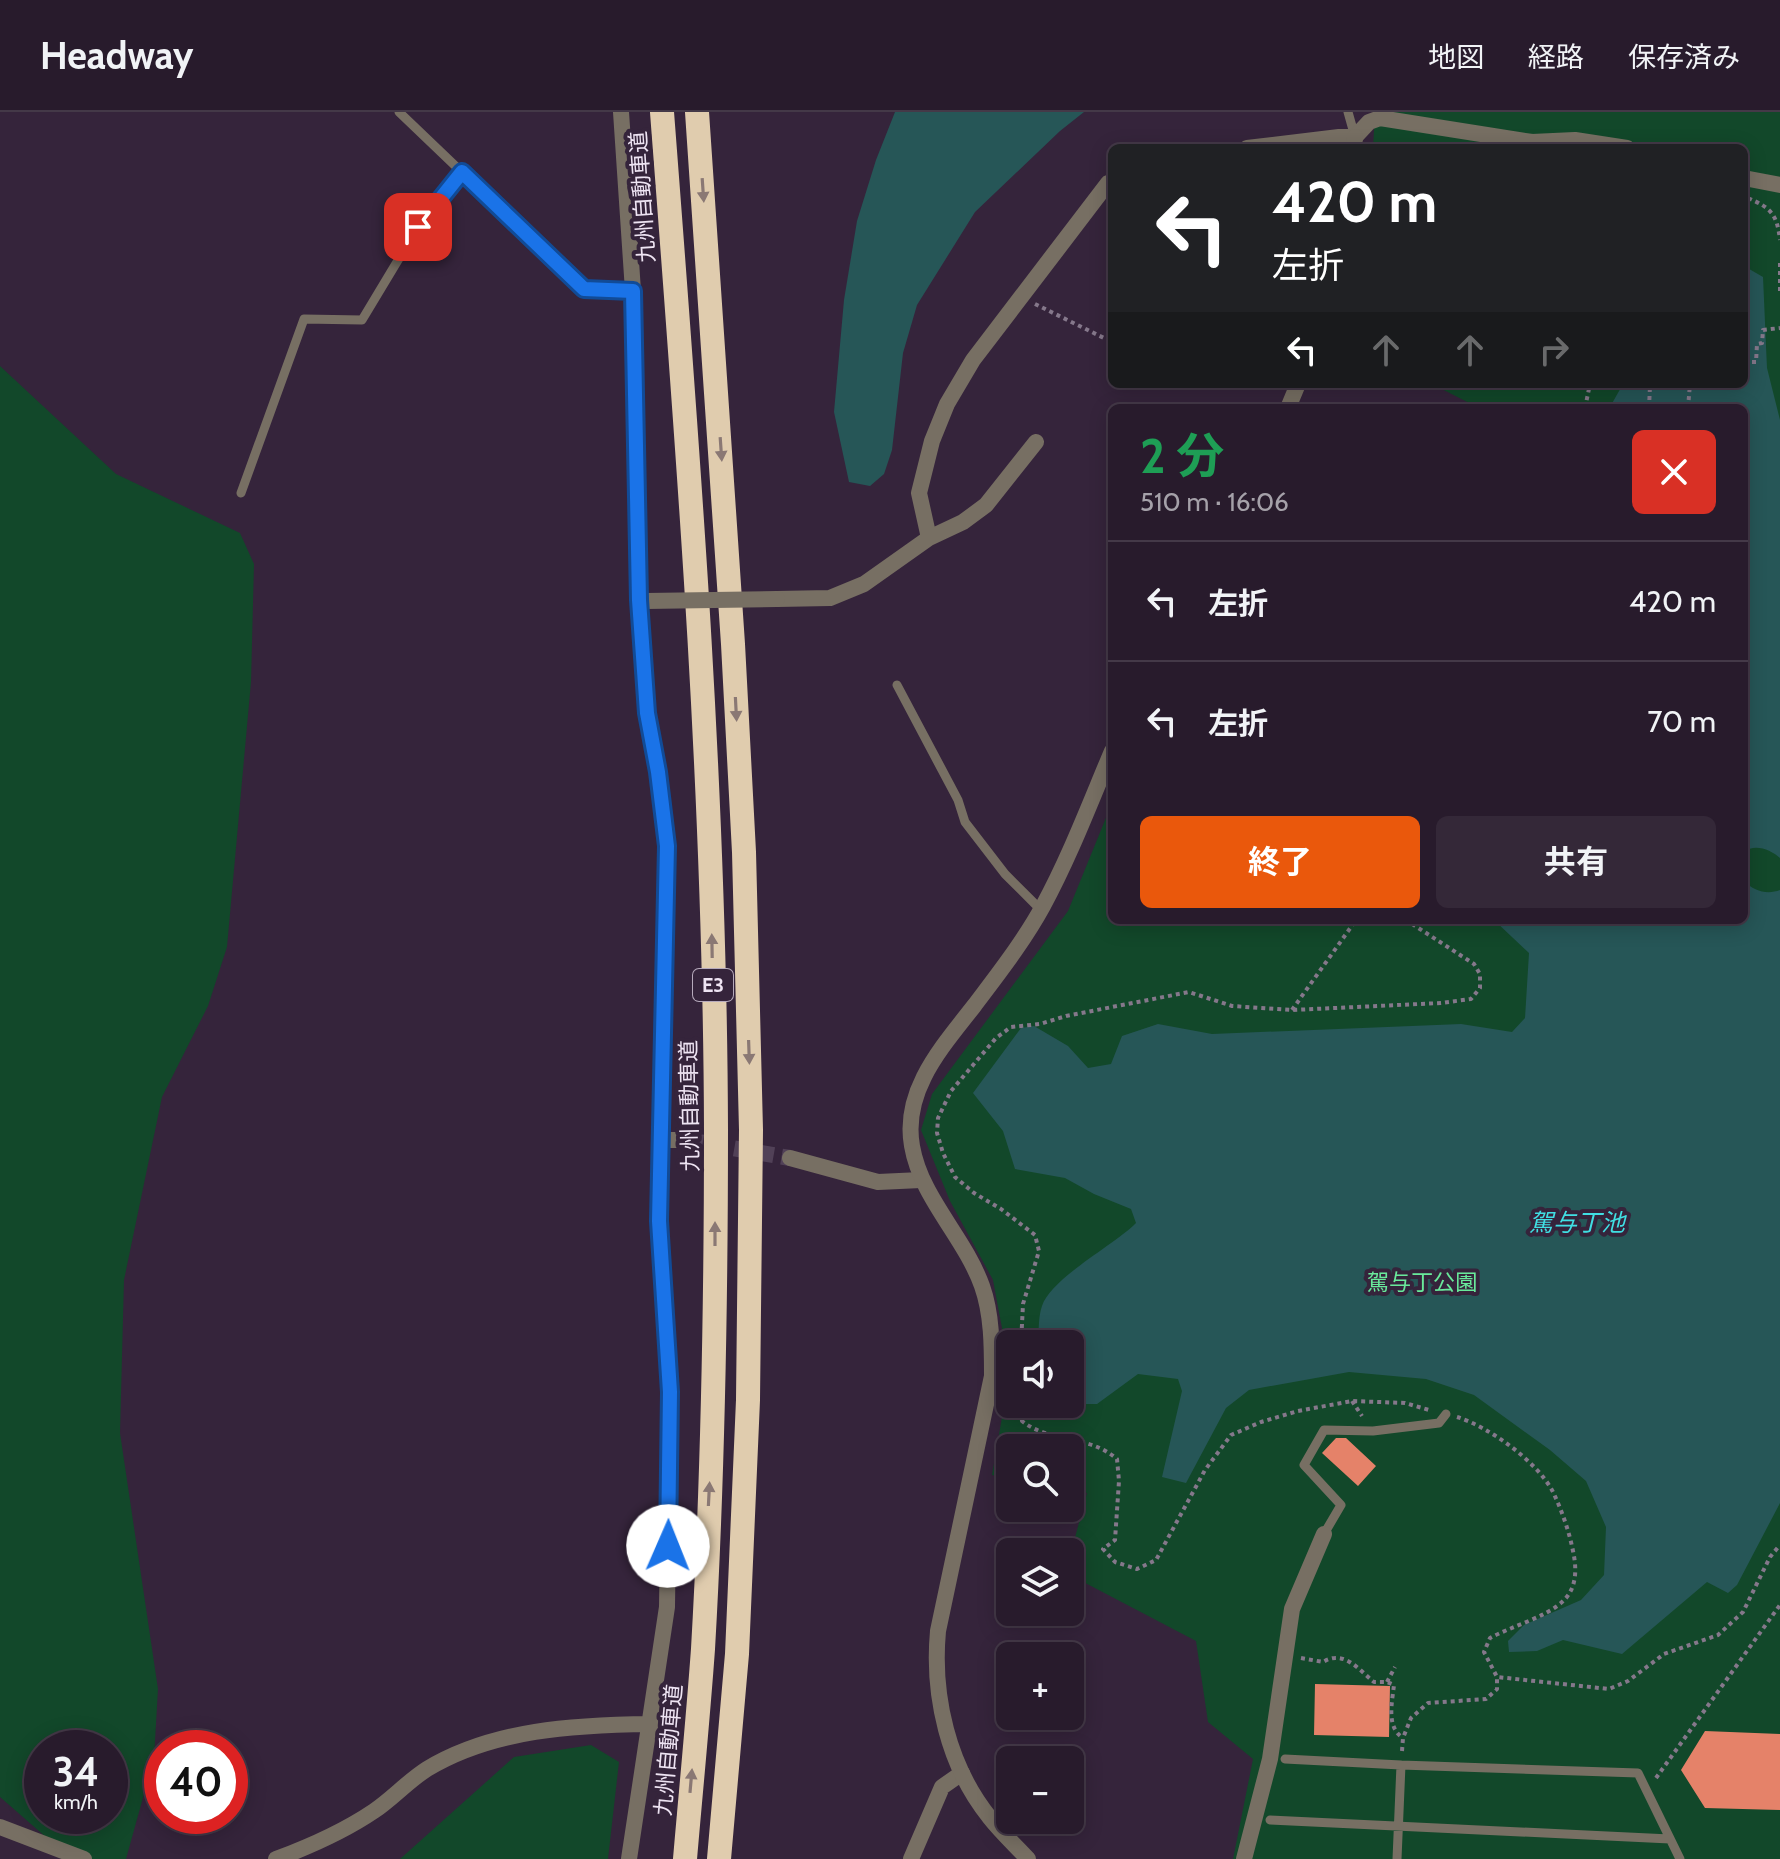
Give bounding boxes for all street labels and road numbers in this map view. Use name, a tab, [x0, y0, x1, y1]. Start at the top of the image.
street label: 九州自動車道	[624, 130, 661, 264]
road number: E3	[693, 969, 733, 1001]
street label: 九州自動車道	[675, 1040, 704, 1172]
street label: 九州自動車道	[649, 1683, 688, 1817]

